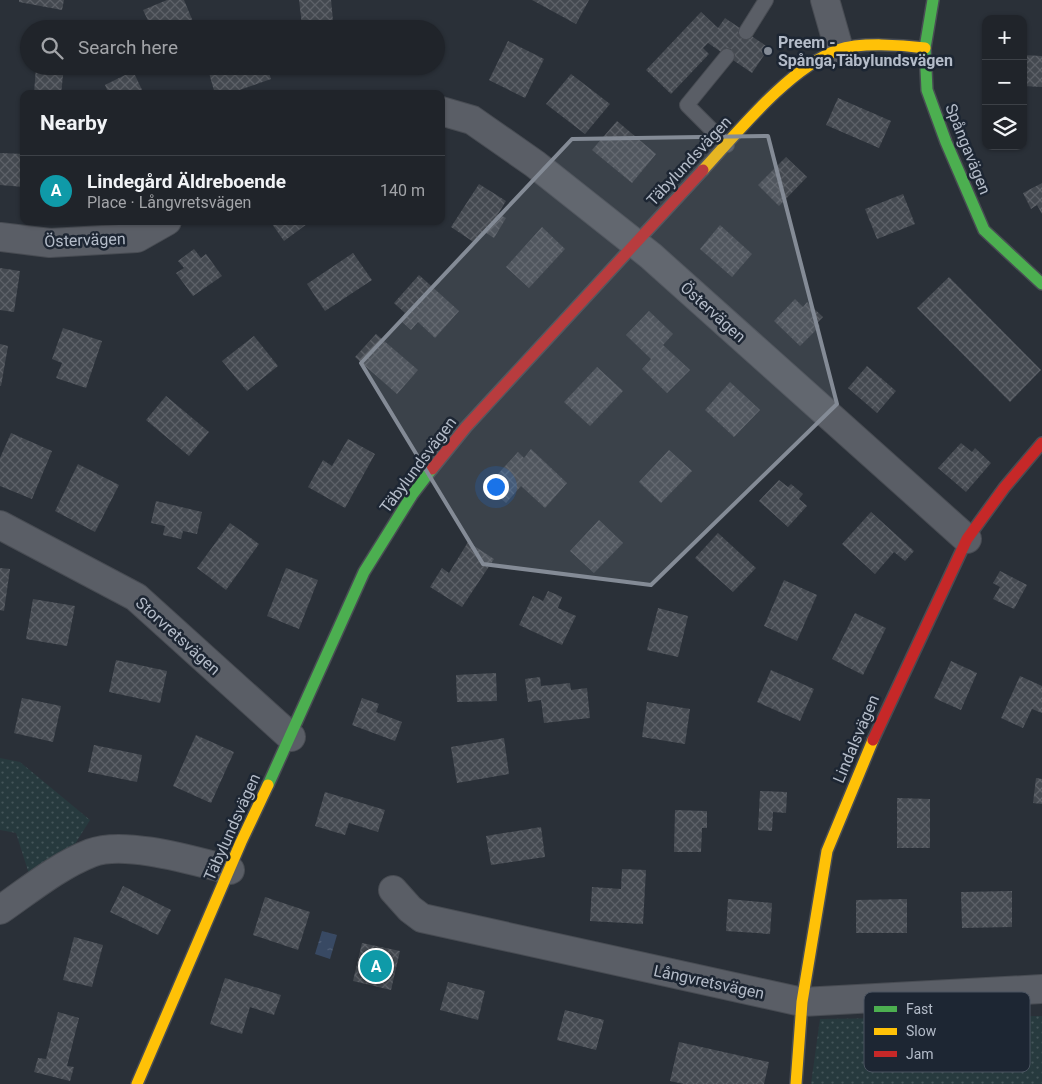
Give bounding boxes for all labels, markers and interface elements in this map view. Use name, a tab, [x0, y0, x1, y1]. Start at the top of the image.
map controls	[982, 15, 1027, 150]
button: +	[982, 15, 1027, 60]
search box	[20, 20, 445, 75]
place label: Preem - Spånga,Täbylundsvägen	[778, 33, 953, 70]
icon: search	[38, 34, 66, 62]
text: Search here	[78, 36, 178, 59]
marker: Preem - Spånga,Täbylundsvägen	[762, 45, 774, 57]
button: −	[982, 60, 1027, 105]
street label: Spångavägen	[941, 101, 995, 197]
button: layers	[982, 105, 1027, 150]
text: Nearby	[40, 111, 107, 135]
street label: Täbylundsvägen	[643, 112, 735, 210]
text: Lindegård Äldreboende	[87, 170, 286, 193]
text: A	[51, 181, 61, 200]
text: 140 m	[380, 181, 425, 200]
text: Place · Långvretsvägen	[87, 193, 251, 212]
street label: Östervägen	[44, 229, 126, 251]
street label: Östervägen	[676, 278, 750, 346]
street label: Täbylundsvägen	[376, 413, 460, 517]
your location	[483, 474, 509, 500]
street label: Storvretsvägen	[132, 593, 224, 679]
street label: Lindalsvägen	[829, 692, 883, 786]
street label: Täbylundsvägen	[200, 770, 264, 884]
pin: A	[360, 947, 392, 985]
street label: Långvretsvägen	[652, 961, 766, 1003]
legend	[864, 992, 1030, 1072]
text: Fast	[906, 1001, 933, 1017]
text: Slow	[906, 1023, 937, 1039]
text: Jam	[906, 1046, 934, 1062]

